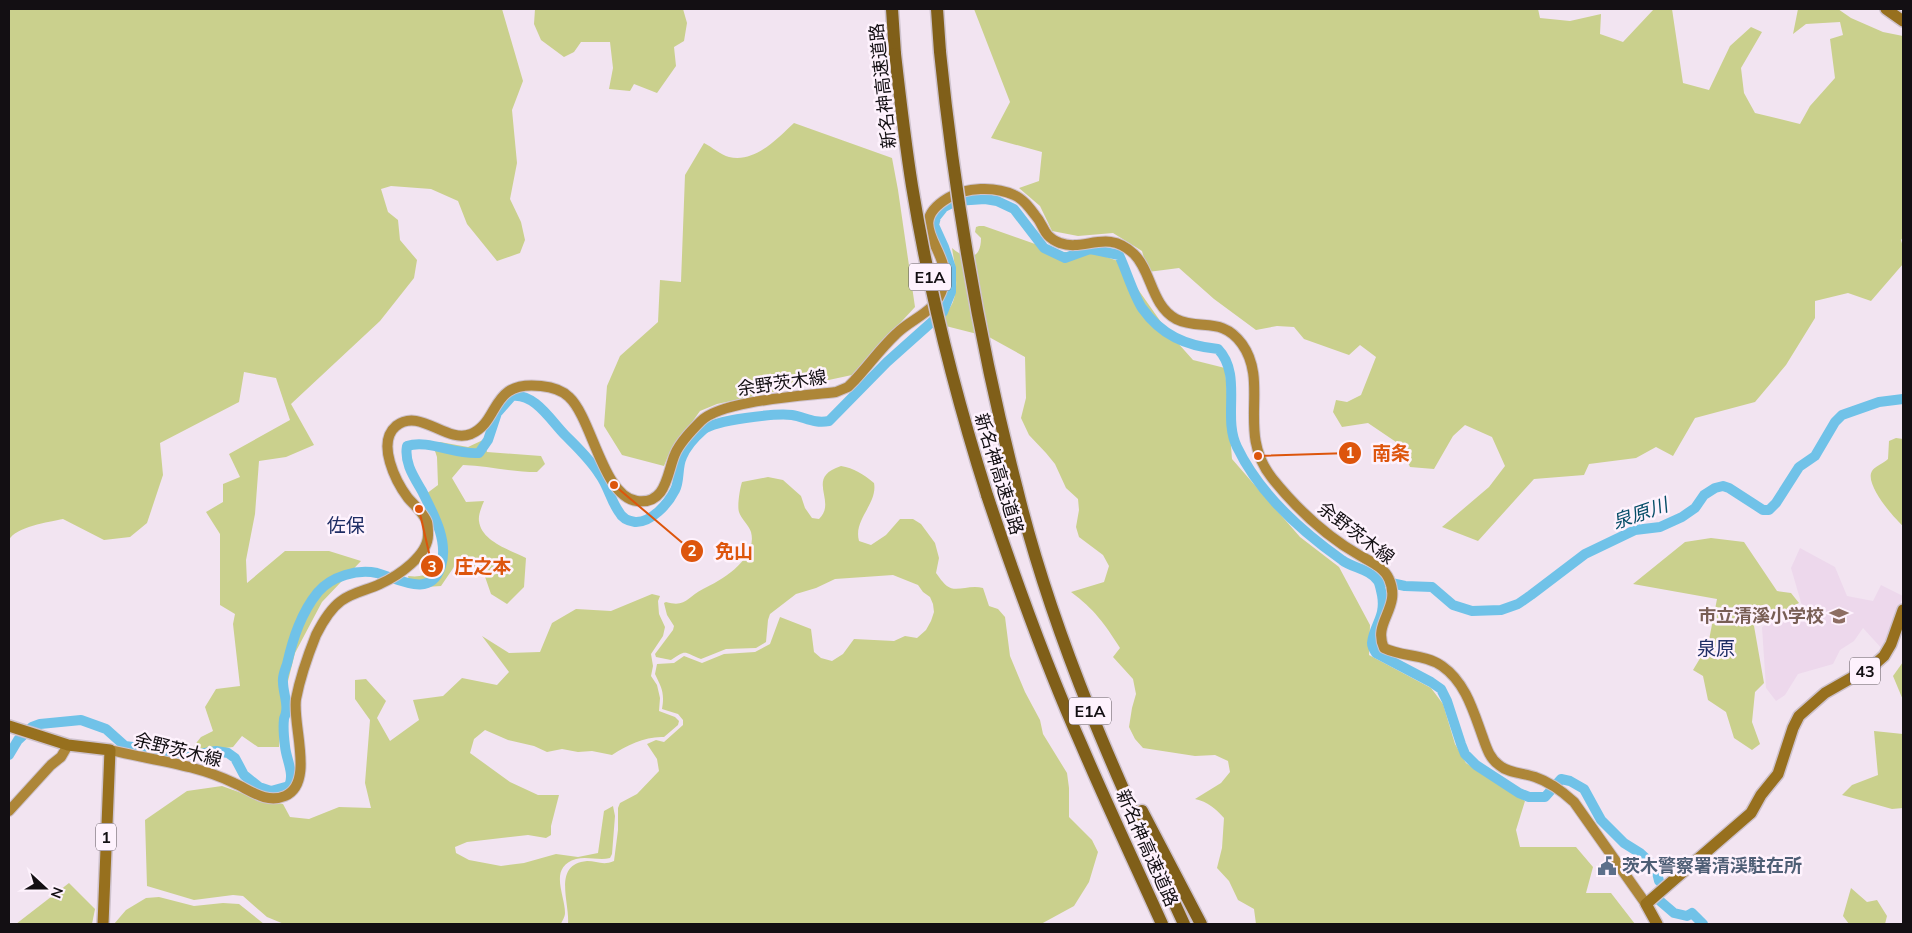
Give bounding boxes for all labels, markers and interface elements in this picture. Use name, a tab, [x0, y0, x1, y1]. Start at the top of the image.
street label: 新名神高速道路	[864, 22, 901, 150]
road number: E1A	[909, 264, 951, 290]
street label: 余野茨木線	[736, 365, 828, 400]
street label: 新名神高速道路	[970, 410, 1029, 537]
callout: 南条	[1337, 436, 1420, 470]
text: 南条	[1372, 441, 1410, 465]
text: 1	[1345, 443, 1355, 462]
water label: 泉原川	[1609, 492, 1673, 534]
street label: 余野茨木線	[1313, 496, 1399, 569]
district label: 佐保	[327, 513, 365, 537]
callout: 免山	[680, 534, 763, 568]
text: 免山	[715, 539, 753, 563]
text: 2	[687, 541, 697, 560]
callout: 庄之本	[419, 549, 521, 583]
text: 庄之本	[454, 554, 512, 578]
text: 3	[427, 557, 437, 576]
place label: 市立清溪小学校	[1698, 604, 1824, 627]
school or university icon: 市立清溪小学校	[1828, 605, 1850, 627]
district label: 泉原	[1697, 636, 1735, 660]
road number: 43	[1850, 658, 1880, 684]
road number: E1A	[1069, 698, 1111, 724]
street label: 余野茨木線	[132, 727, 225, 772]
street label: 新名神高速道路	[1111, 786, 1184, 910]
road number: 1	[96, 824, 116, 850]
place label: 茨木警察署清渓駐在所	[1622, 854, 1802, 877]
public building icon: 茨木警察署清渓駐在所	[1596, 855, 1618, 877]
north arrow	[20, 863, 70, 913]
text: N	[47, 884, 67, 901]

